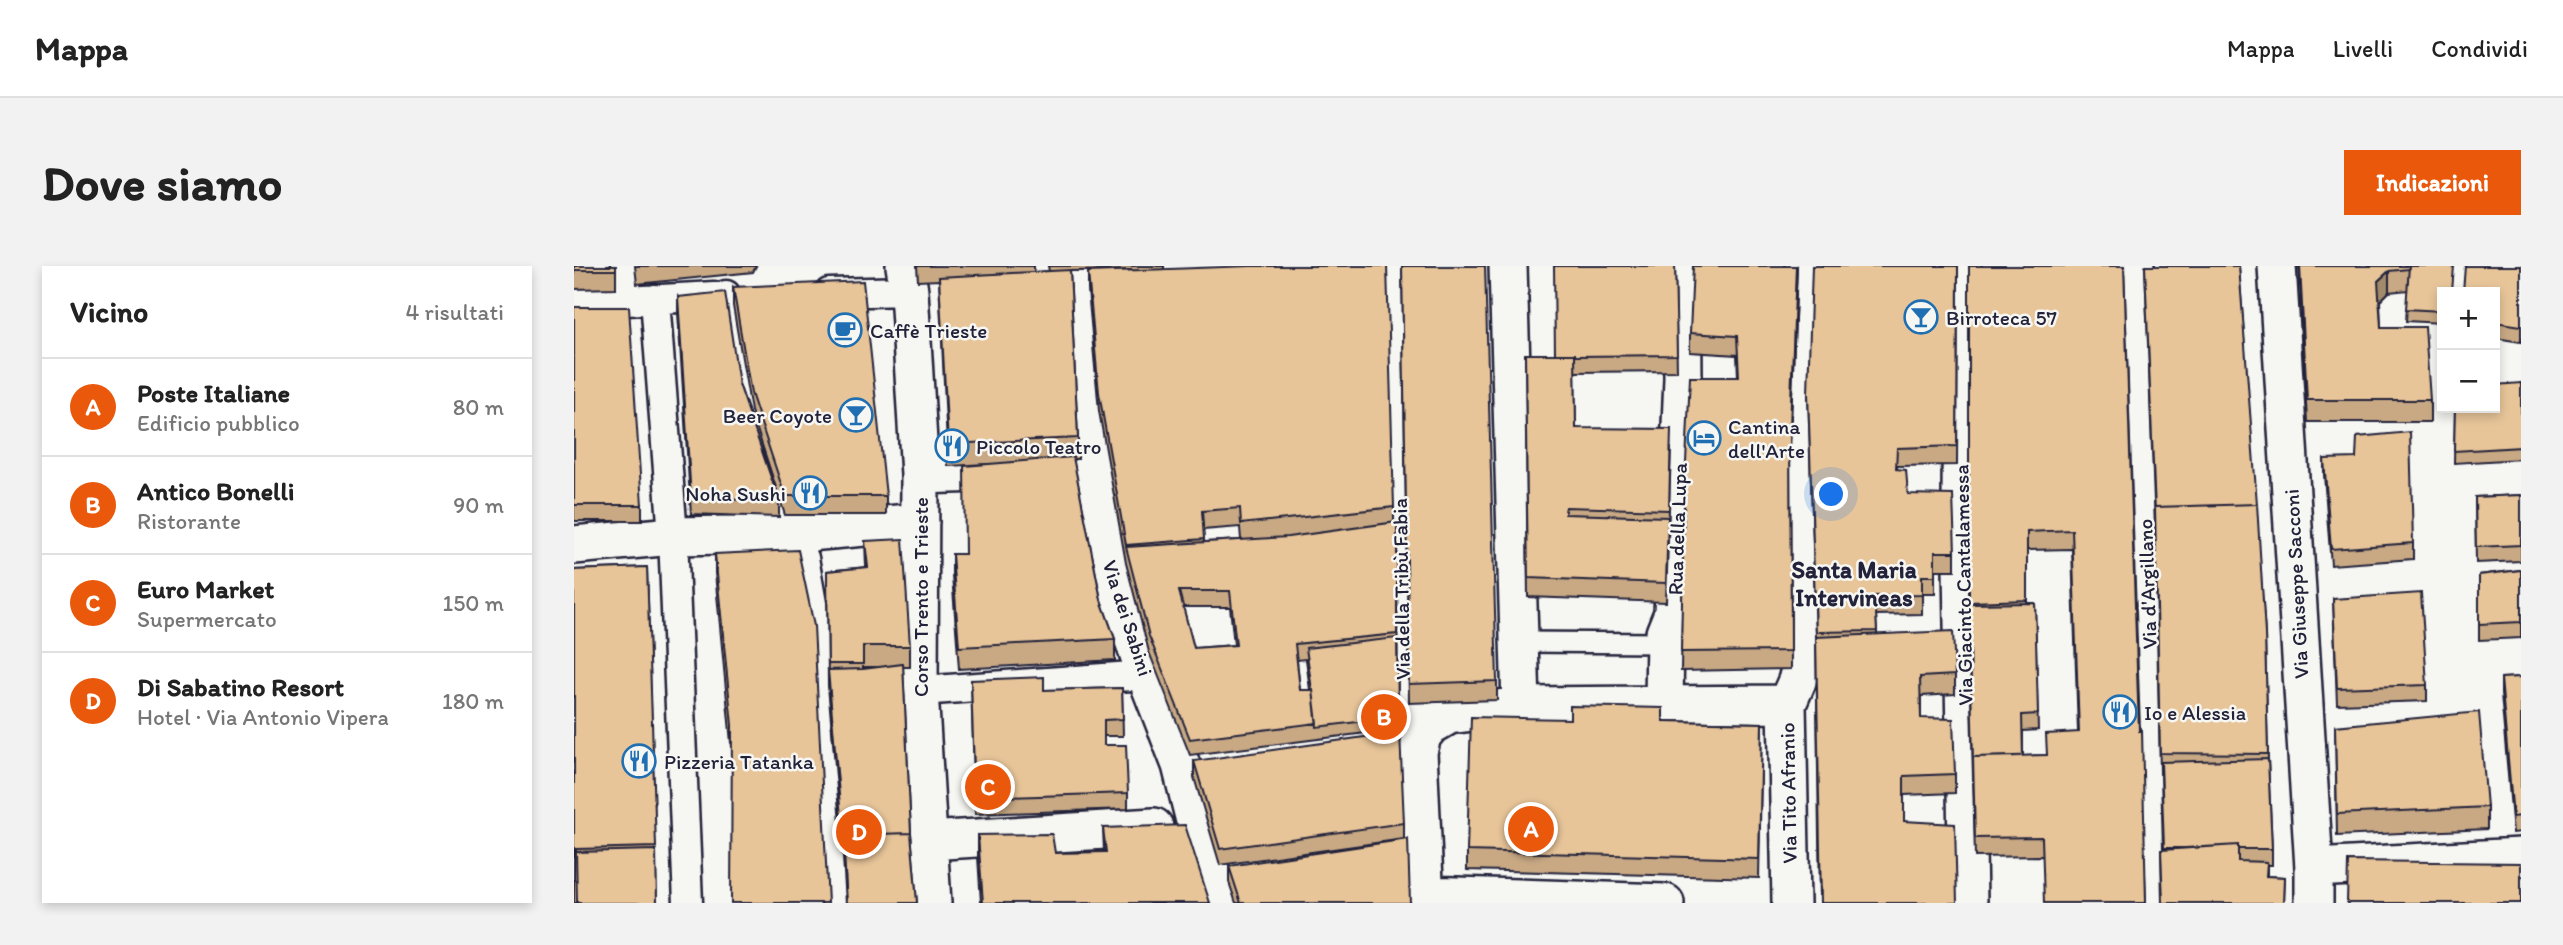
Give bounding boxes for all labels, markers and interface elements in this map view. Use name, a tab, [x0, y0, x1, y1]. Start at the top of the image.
text: Mappa	[35, 29, 128, 68]
text: Mappa	[2227, 34, 2295, 63]
text: Livelli	[2333, 34, 2393, 63]
text: Condividi	[2431, 34, 2528, 63]
button: Indicazioni	[2344, 150, 2521, 215]
text: Dove siamo	[42, 153, 282, 212]
map controls	[2437, 287, 2500, 413]
button: +	[2437, 287, 2500, 350]
text: Vicino	[70, 293, 148, 330]
text: 4 risultati	[406, 298, 504, 326]
bar icon: Birroteca 57	[1902, 298, 1940, 336]
place label: Birroteca 57	[1946, 305, 2057, 330]
cafe icon: Caffè Trieste	[826, 311, 864, 349]
place label: Caffè Trieste	[870, 318, 987, 343]
button: −	[2437, 350, 2500, 413]
text: Poste Italiane	[137, 377, 290, 409]
text: A	[86, 393, 100, 421]
text: 80 m	[453, 393, 504, 421]
bar icon: Beer Coyote	[837, 396, 875, 434]
place label: Beer Coyote	[723, 403, 832, 428]
text: Edificio pubblico	[137, 409, 300, 437]
place label: Cantina dell'Arte	[1728, 414, 1805, 463]
hotel icon: Cantina dell'Arte	[1685, 419, 1723, 457]
restaurant icon: Piccolo Teatro	[933, 427, 971, 465]
place label: Piccolo Teatro	[976, 434, 1101, 459]
street label: Rua della Lupa	[1662, 462, 1692, 596]
street label: Via Giacinto Cantalamessa	[1948, 464, 1978, 706]
restaurant icon: Noha Sushi	[791, 474, 829, 512]
text: Antico Bonelli	[137, 475, 294, 507]
your location	[1814, 477, 1848, 511]
place label: Noha Sushi	[685, 481, 786, 506]
street label: Via Giuseppe Sacconi	[2279, 489, 2313, 679]
text: B	[86, 491, 100, 519]
text: 90 m	[453, 491, 504, 519]
street label: Corso Trento e Trieste	[908, 497, 933, 697]
street label: Via della Tribù Fabia	[1387, 498, 1415, 680]
text: Ristorante	[137, 507, 241, 535]
street label: Via d'Argillano	[2132, 518, 2162, 650]
district label: Santa Maria Intervineas	[1791, 555, 1917, 612]
street label: Via dei Sabini	[1098, 557, 1158, 679]
text: Euro Market	[137, 573, 274, 605]
text: C	[86, 589, 100, 617]
text: 150 m	[443, 589, 504, 617]
text: Supermercato	[137, 605, 277, 633]
text: Di Sabatino Resort	[137, 671, 344, 703]
text: D	[85, 687, 101, 715]
text: 180 m	[442, 687, 504, 715]
pin: B	[1361, 691, 1407, 743]
restaurant icon: Io e Alessia	[2101, 693, 2139, 731]
place label: Io e Alessia	[2144, 700, 2246, 725]
text: Hotel · Via Antonio Vipera	[137, 703, 389, 731]
street label: Via Tito Afranio	[1774, 722, 1802, 864]
restaurant icon: Pizzeria Tatanka	[620, 742, 658, 780]
place label: Pizzeria Tatanka	[664, 749, 814, 774]
pin: C	[965, 761, 1011, 813]
pin: A	[1508, 803, 1554, 855]
pin: D	[836, 806, 882, 858]

